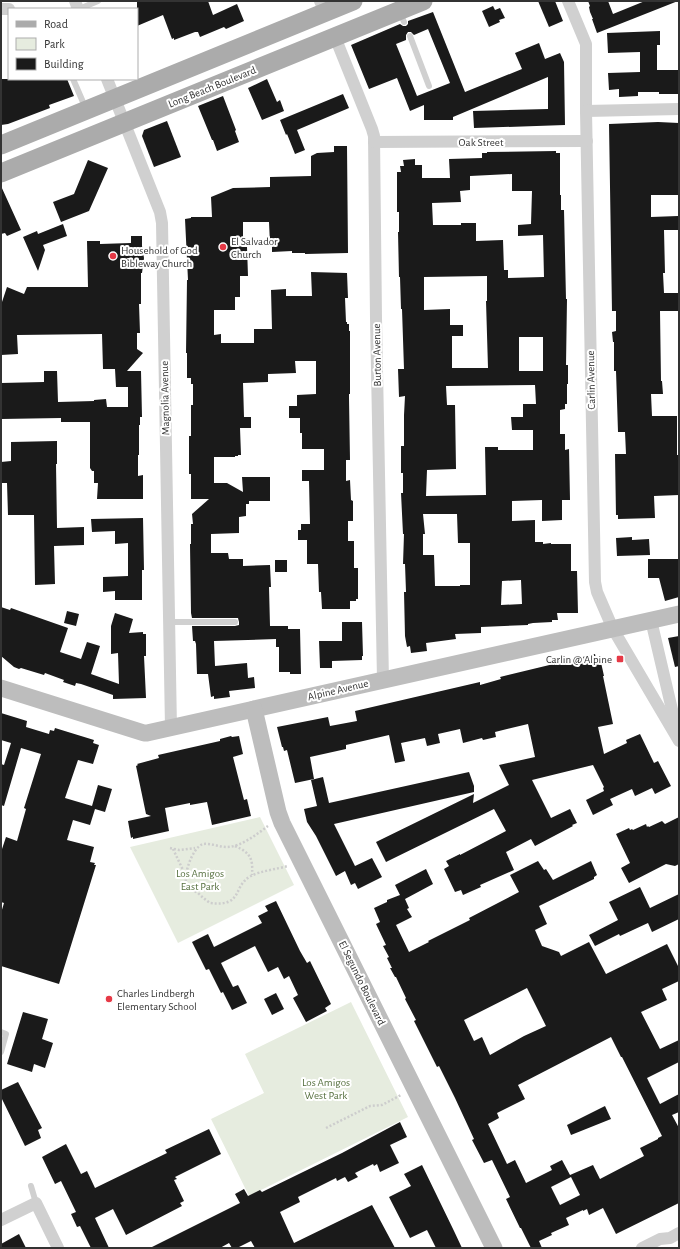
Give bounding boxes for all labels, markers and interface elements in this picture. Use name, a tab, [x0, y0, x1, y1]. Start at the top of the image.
legend	[8, 8, 138, 80]
text: Road	[44, 18, 68, 30]
text: Park	[44, 38, 65, 50]
text: Building	[44, 58, 84, 70]
street label: Long Beach Boulevard	[167, 64, 258, 110]
street label: Oak Street	[459, 137, 504, 148]
place label: El Salvador Church	[231, 236, 278, 260]
marker: El Salvador Church	[218, 242, 228, 252]
place label: Household of God Bibleway Church	[121, 245, 198, 269]
marker: Household of God Bibleway Church	[108, 251, 118, 261]
street label: Burton Avenue	[371, 323, 383, 387]
street label: Carlin Avenue	[585, 350, 597, 410]
street label: Magnolia Avenue	[159, 361, 171, 435]
place label: Carlin @ Alpine	[546, 654, 612, 665]
marker: Carlin @ Alpine	[615, 654, 625, 664]
street label: Alpine Avenue	[307, 678, 369, 702]
park label: Los Amigos East Park	[176, 868, 224, 892]
street label: El Segundo Boulevard	[337, 939, 387, 1027]
place label: Charles Lindbergh Elementary School	[117, 988, 197, 1012]
marker: Charles Lindbergh Elementary School	[104, 994, 114, 1004]
park label: Los Amigos West Park	[302, 1077, 350, 1101]

